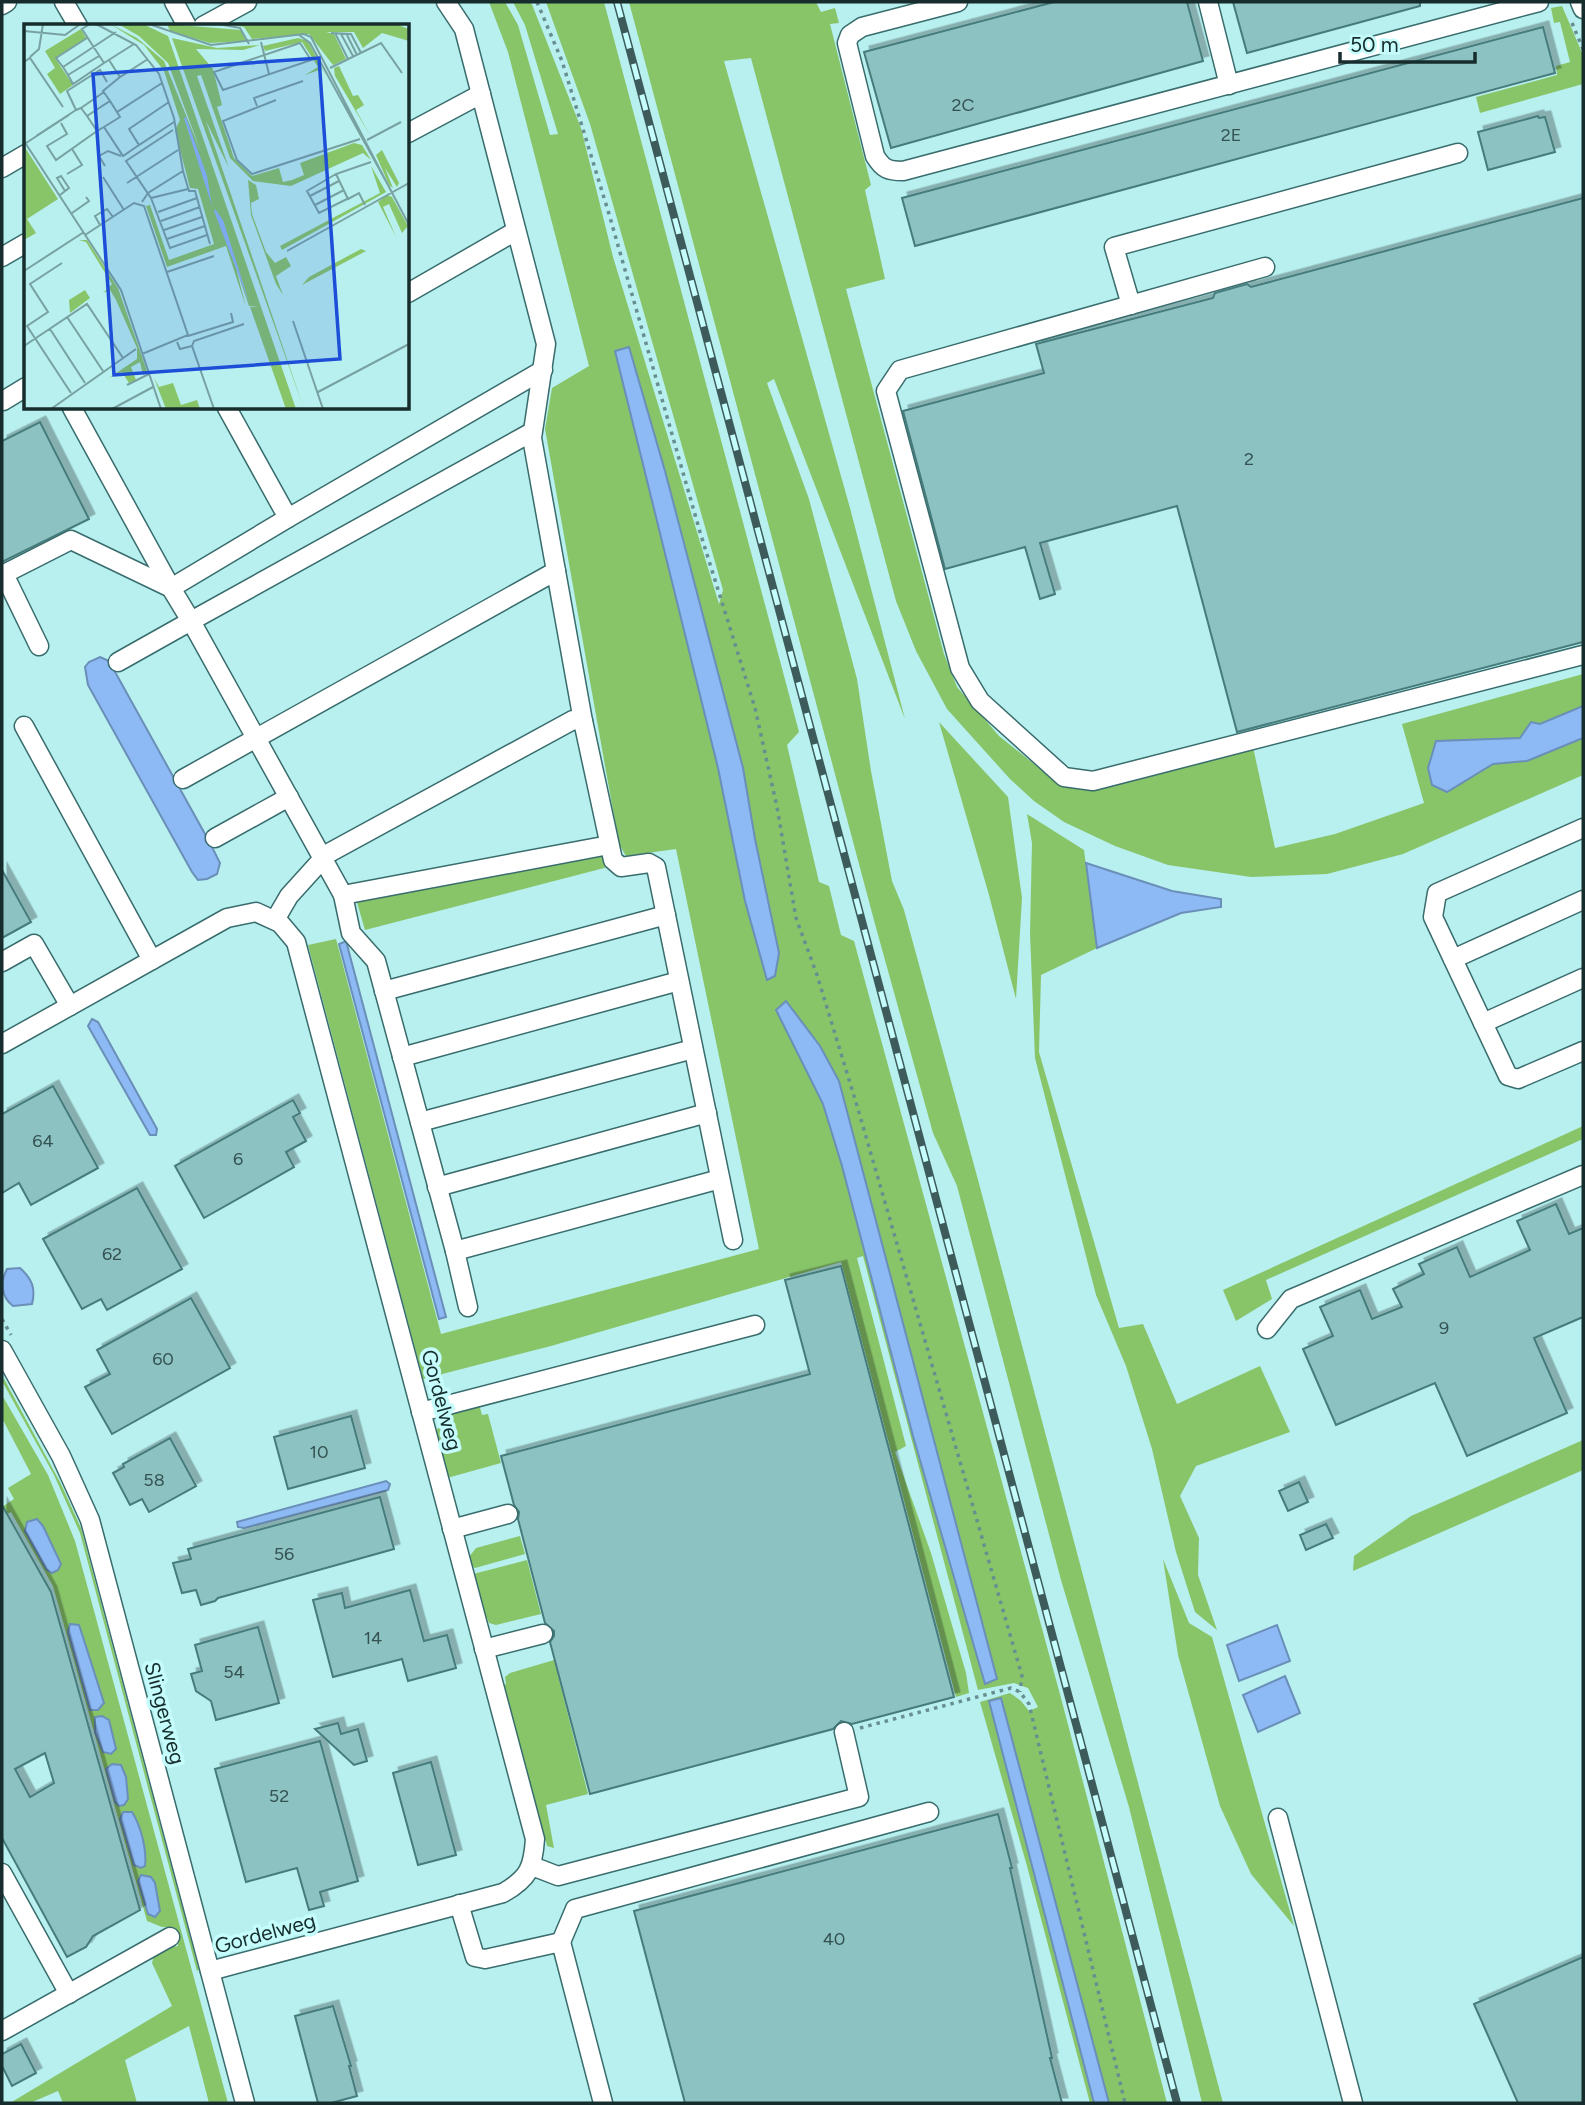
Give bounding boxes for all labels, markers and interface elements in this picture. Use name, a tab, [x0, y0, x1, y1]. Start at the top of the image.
scale bar	[1340, 21, 1475, 65]
inset map	[24, 24, 410, 410]
text: 50 m	[1350, 32, 1399, 57]
house number: 2C	[951, 94, 975, 116]
house number: 2E	[1221, 124, 1241, 146]
house number: 2	[1244, 448, 1254, 470]
house number: 64	[32, 1130, 54, 1152]
house number: 6	[233, 1148, 243, 1170]
house number: 62	[102, 1243, 122, 1265]
house number: 9	[1439, 1317, 1449, 1339]
street label: Gordelweg	[417, 1347, 467, 1453]
house number: 60	[152, 1348, 174, 1370]
house number: 10	[310, 1441, 328, 1463]
house number: 58	[143, 1469, 165, 1491]
house number: 56	[274, 1543, 294, 1565]
house number: 14	[364, 1627, 382, 1649]
street label: Slingerweg	[139, 1659, 191, 1767]
house number: 54	[223, 1661, 245, 1683]
house number: 52	[269, 1785, 289, 1807]
street label: Gordelweg	[212, 1908, 318, 1958]
house number: 40	[823, 1928, 845, 1950]

